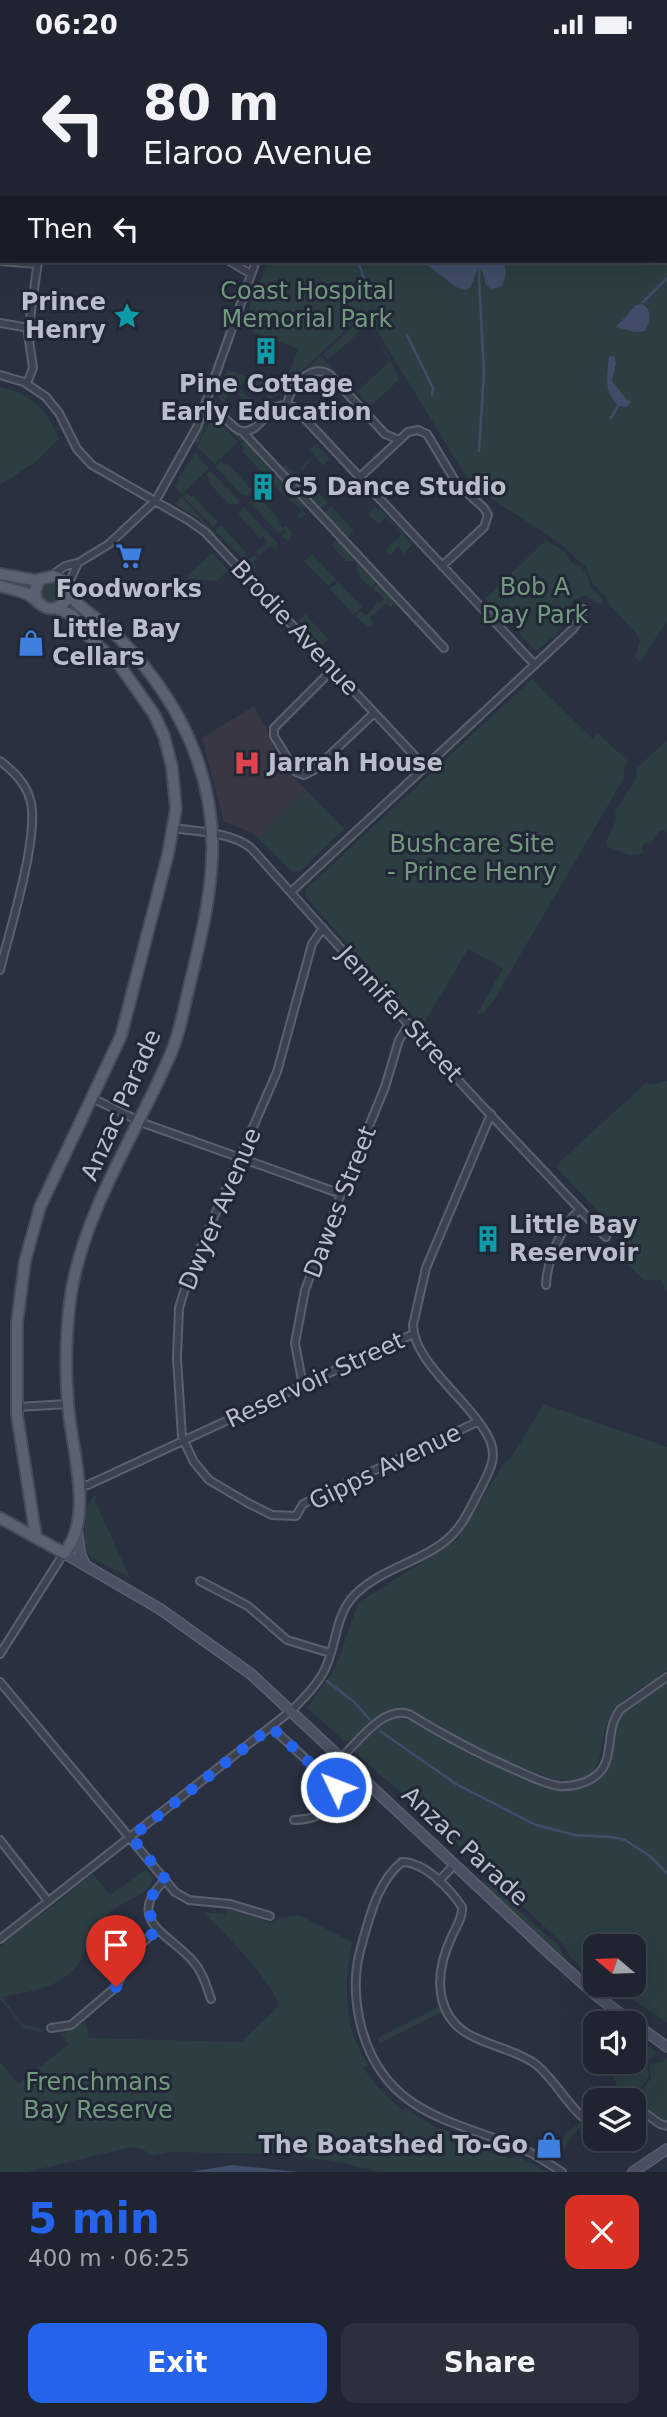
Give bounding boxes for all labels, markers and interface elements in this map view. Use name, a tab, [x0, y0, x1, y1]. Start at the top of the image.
text: 06:20	[35, 10, 118, 40]
text: 80 m	[143, 75, 279, 132]
icon: left	[28, 77, 119, 168]
text: Elaroo Avenue	[143, 134, 372, 172]
icon: left	[107, 210, 145, 248]
text: Then	[28, 214, 93, 244]
park label: Coast Hospital Memorial Park	[220, 277, 394, 333]
place label: Prince Henry	[21, 288, 106, 344]
place icon: Prince Henry	[112, 301, 142, 331]
building icon: Pine Cottage Early Education	[251, 336, 281, 366]
place label: Pine Cottage Early Education	[160, 370, 372, 426]
building icon: C5 Dance Studio	[248, 472, 278, 502]
place label: C5 Dance Studio	[284, 473, 506, 501]
supermarket icon: Foodworks	[114, 541, 144, 571]
street label: Brodie Avenue	[225, 555, 365, 701]
park label: Bob A Day Park	[482, 573, 589, 629]
place label: Foodworks	[56, 575, 202, 603]
place label: Little Bay Cellars	[52, 615, 181, 671]
shop icon: Little Bay Cellars	[16, 628, 46, 658]
hospital icon: Jarrah House	[232, 748, 262, 778]
place label: Jarrah House	[266, 749, 443, 777]
park label: Bushcare Site - Prince Henry	[387, 830, 557, 886]
street label: Jennifer Street	[331, 939, 468, 1087]
street label: Anzac Parade	[75, 1025, 167, 1185]
street label: Dawes Street	[298, 1122, 382, 1282]
street label: Dwyer Avenue	[173, 1124, 267, 1294]
place label: Little Bay Reservoir	[509, 1211, 639, 1267]
building icon: Little Bay Reservoir	[473, 1224, 503, 1254]
street label: Reservoir Street	[221, 1326, 409, 1434]
street label: Gipps Avenue	[305, 1418, 465, 1516]
position arrow	[299, 1750, 373, 1824]
street label: Anzac Parade	[396, 1780, 534, 1912]
pin	[86, 1915, 146, 1987]
icon: arrive	[97, 1926, 135, 1964]
north arrow	[583, 1934, 646, 1997]
map controls	[583, 1934, 646, 2151]
button: sound	[583, 2011, 646, 2074]
park label: Frenchmans Bay Reserve	[23, 2068, 173, 2124]
button: layers	[583, 2088, 646, 2151]
shop icon: The Boatshed To-Go	[534, 2130, 564, 2160]
place label: The Boatshed To-Go	[258, 2131, 528, 2159]
text: 5 min	[28, 2194, 160, 2243]
button: close	[565, 2195, 639, 2269]
text: 400 m · 06:25	[28, 2245, 190, 2271]
button: Exit	[28, 2323, 327, 2403]
button: Share	[341, 2323, 639, 2403]

